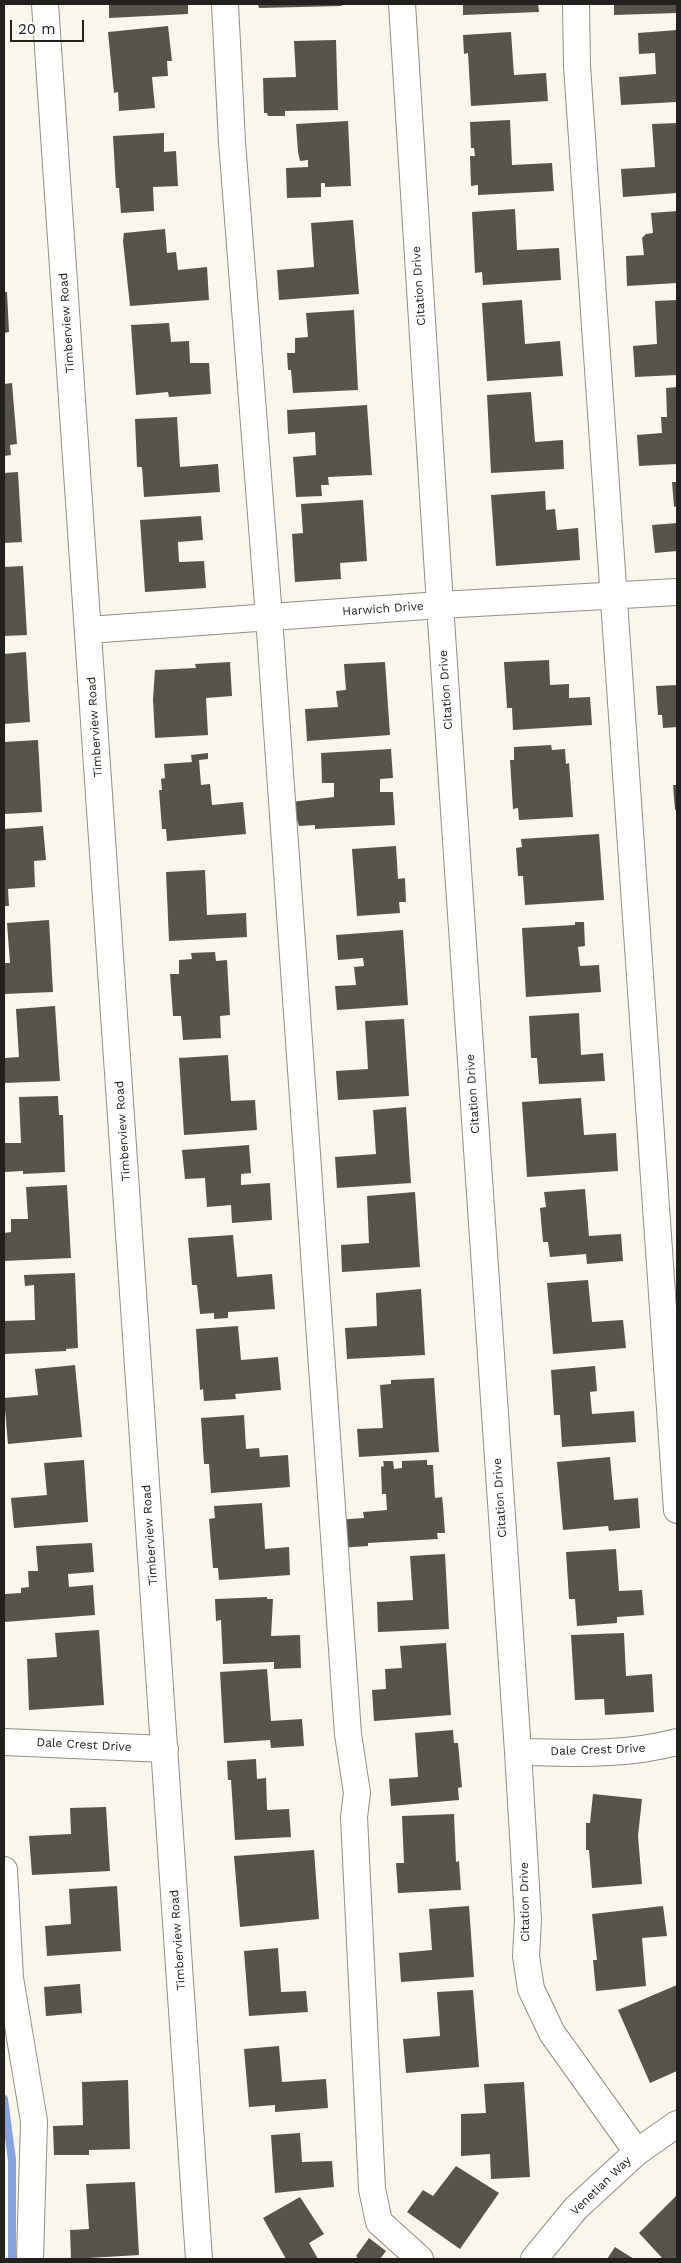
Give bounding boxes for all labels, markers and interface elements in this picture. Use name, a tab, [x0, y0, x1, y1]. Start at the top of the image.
scale bar	[12, 10, 86, 42]
text: 20 m	[18, 20, 56, 38]
street label: Citation Drive	[409, 246, 429, 326]
street label: Timberview Road	[56, 272, 78, 374]
street label: Harwich Drive	[342, 599, 424, 619]
street label: Citation Drive	[436, 650, 456, 730]
street label: Timberview Road	[84, 676, 106, 778]
street label: Citation Drive	[463, 1054, 483, 1134]
street label: Timberview Road	[112, 1080, 134, 1182]
street label: Citation Drive	[490, 1458, 510, 1538]
street label: Timberview Road	[139, 1484, 161, 1586]
street label: Dale Crest Drive	[36, 1735, 132, 1755]
street label: Dale Crest Drive	[550, 1741, 646, 1759]
street label: Citation Drive	[517, 1862, 533, 1942]
street label: Timberview Road	[167, 1889, 189, 1991]
street label: Venetian Way	[568, 2154, 634, 2218]

